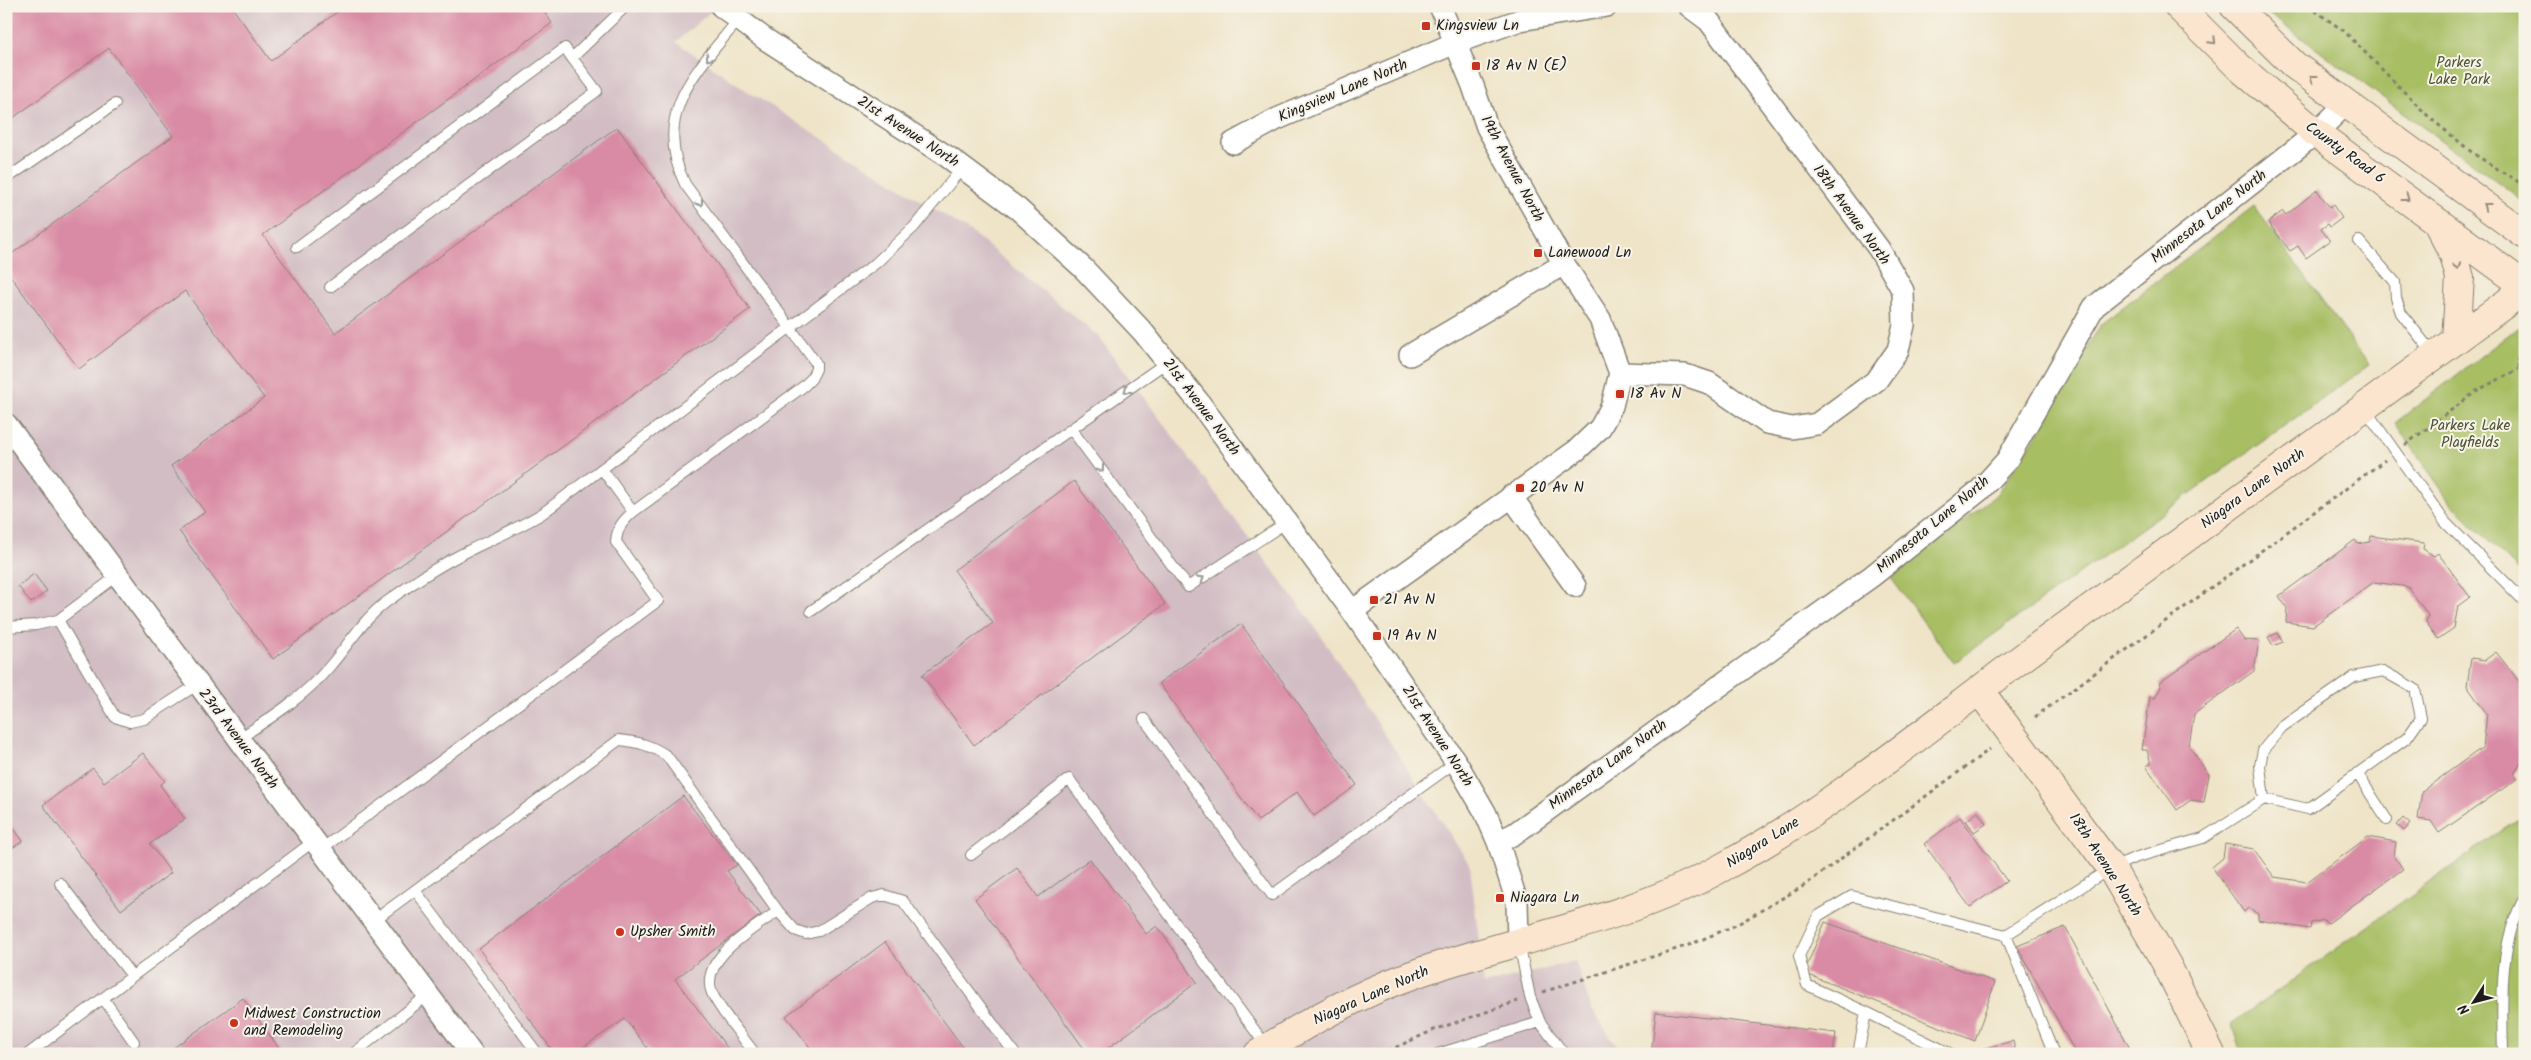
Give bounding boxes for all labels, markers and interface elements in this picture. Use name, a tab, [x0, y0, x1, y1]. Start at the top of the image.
place label: Kingsview Ln	[1436, 14, 1519, 38]
marker: Kingsview Ln	[1420, 20, 1432, 32]
one-way arrow	[2207, 35, 2216, 44]
park label: Parkers Lake Park	[2428, 51, 2491, 92]
one-way arrow	[706, 52, 714, 61]
street label: Kingsview Lane North	[1275, 53, 1411, 129]
place label: 18 Av N (E)	[1486, 54, 1567, 78]
marker: 18 Av N (E)	[1470, 60, 1482, 72]
one-way arrow	[2310, 76, 2319, 84]
street label: 21st Avenue North	[852, 90, 964, 174]
street label: 19th Avenue North	[1474, 111, 1550, 227]
street label: County Road 6	[2300, 116, 2390, 190]
street label: 18th Avenue North	[1806, 160, 1896, 270]
street label: Minnesota Lane North	[2146, 164, 2272, 270]
one-way arrow	[2400, 193, 2409, 201]
one-way arrow	[694, 197, 702, 206]
one-way arrow	[2483, 204, 2492, 212]
place label: Lanewood Ln	[1548, 241, 1631, 265]
marker: Lanewood Ln	[1532, 247, 1544, 259]
one-way arrow	[2451, 262, 2462, 271]
street label: 21st Avenue North	[1156, 353, 1246, 461]
place label: 18 Av N	[1630, 382, 1681, 406]
one-way arrow	[1123, 384, 1133, 393]
marker: 18 Av N	[1614, 388, 1626, 400]
park label: Parkers Lake Playfields	[2430, 414, 2510, 455]
street label: Niagara Lane North	[2196, 443, 2310, 535]
one-way arrow	[1095, 463, 1103, 472]
street label: Minnesota Lane North	[1871, 470, 1995, 580]
place label: 20 Av N	[1530, 476, 1584, 500]
marker: 20 Av N	[1514, 482, 1526, 494]
one-way arrow	[1195, 576, 1205, 585]
place label: 21 Av N	[1384, 588, 1435, 612]
marker: 21 Av N	[1368, 594, 1380, 606]
place label: 19 Av N	[1387, 624, 1437, 648]
marker: 19 Av N	[1371, 630, 1383, 642]
street label: 21st Avenue North	[1395, 680, 1479, 792]
street label: 23rd Avenue North	[192, 683, 284, 795]
street label: Minnesota Lane North	[1544, 714, 1672, 816]
street label: 18th Avenue North	[2062, 808, 2148, 922]
street label: Niagara Lane	[1721, 811, 1805, 875]
place label: Niagara Ln	[1510, 886, 1579, 910]
marker: Niagara Ln	[1494, 892, 1506, 904]
place label: Upsher Smith	[630, 920, 716, 944]
marker: Upsher Smith	[614, 926, 626, 938]
street label: Niagara Lane North	[1309, 960, 1433, 1032]
north arrow	[2448, 978, 2498, 1028]
text: N	[2453, 999, 2476, 1019]
place label: Midwest Construction and Remodeling	[244, 1002, 381, 1043]
marker: Midwest Construction and Remodeling	[228, 1017, 240, 1029]

